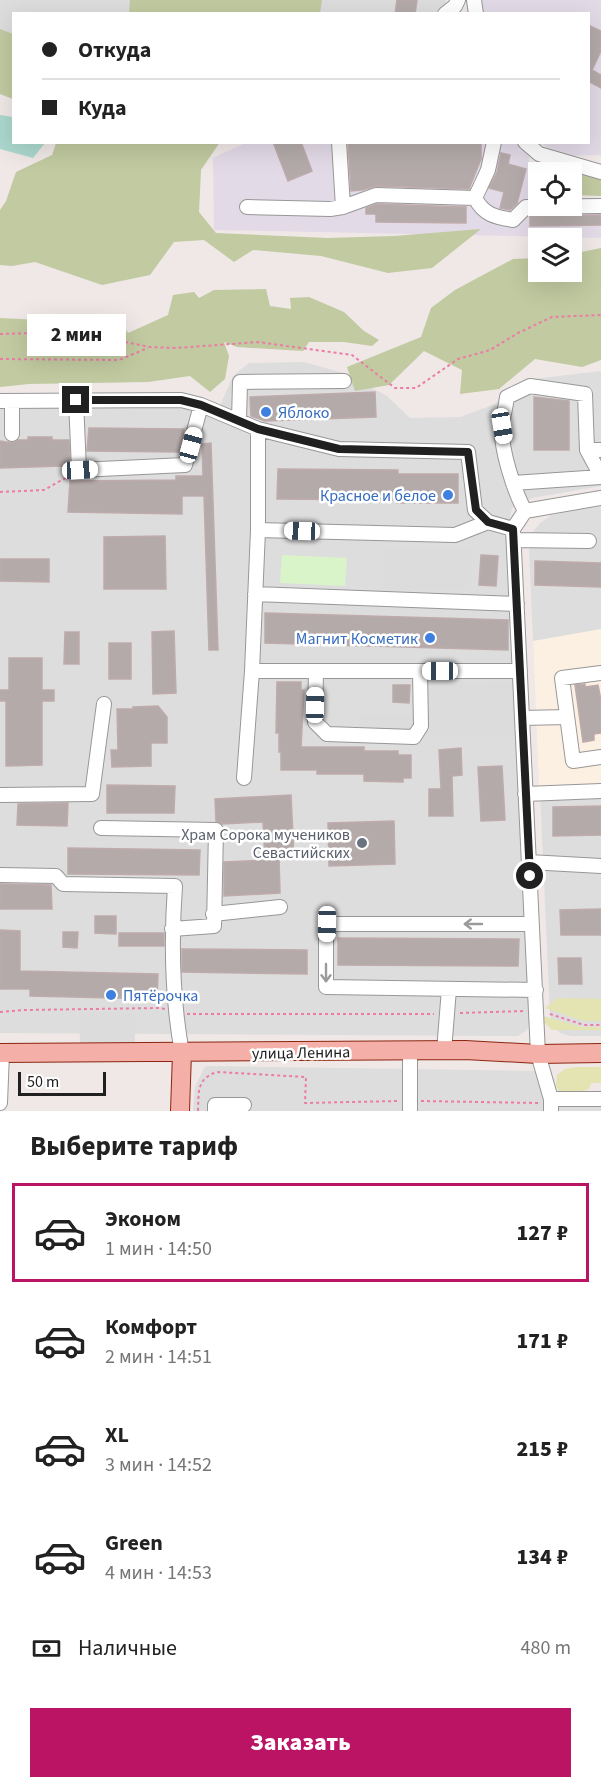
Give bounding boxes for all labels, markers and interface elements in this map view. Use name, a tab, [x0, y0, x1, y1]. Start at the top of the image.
text: Откуда	[78, 34, 151, 66]
text: Куда	[78, 92, 127, 124]
map controls	[528, 162, 582, 282]
button: locate	[528, 162, 582, 216]
button: layers	[528, 228, 582, 282]
callout: 2 мин	[26, 313, 125, 355]
text: 2 мин	[51, 321, 102, 349]
route end	[62, 386, 89, 413]
place label: Яблоко	[278, 402, 329, 424]
marker: Яблоко	[259, 405, 273, 419]
car	[490, 407, 514, 445]
car	[178, 425, 204, 465]
car	[62, 460, 98, 480]
place label: Красное и белое	[320, 485, 436, 507]
marker: Красное и белое	[441, 488, 455, 502]
car	[284, 521, 320, 541]
place label: Магнит Косметик	[296, 628, 418, 650]
marker: Магнит Косметик	[423, 631, 437, 645]
car	[422, 662, 458, 680]
car	[306, 687, 324, 723]
place label: Храм Сорока мучеников Севастийских	[181, 824, 350, 864]
marker: Храм Сорока мучеников Севастийских	[355, 836, 369, 850]
route start	[516, 862, 543, 889]
car	[318, 906, 336, 942]
one-way arrow	[464, 918, 484, 930]
one-way arrow	[320, 962, 332, 982]
place label: Пятёрочка	[123, 985, 198, 1007]
marker: Пятёрочка	[104, 988, 118, 1002]
street label: улица Ленина	[252, 1041, 350, 1065]
scale bar	[18, 1069, 106, 1096]
text: 50 m	[27, 1071, 59, 1093]
text: Выберите тариф	[30, 1127, 238, 1166]
text: Эконом	[105, 1203, 181, 1235]
icon: car	[33, 1206, 87, 1260]
text: 127 ₽	[517, 1217, 568, 1249]
text: 1 мин · 14:50	[105, 1235, 212, 1263]
text: Комфорт	[105, 1311, 197, 1343]
icon: car	[33, 1314, 87, 1368]
text: 171 ₽	[517, 1325, 568, 1357]
text: 2 мин · 14:51	[105, 1343, 212, 1371]
text: XL	[105, 1419, 129, 1451]
icon: car	[33, 1422, 87, 1476]
text: 215 ₽	[517, 1433, 568, 1465]
text: 3 мин · 14:52	[105, 1451, 212, 1479]
text: Green	[105, 1527, 163, 1559]
icon: car	[33, 1530, 87, 1584]
text: 134 ₽	[517, 1541, 568, 1573]
text: 4 мин · 14:53	[105, 1559, 212, 1587]
icon: cash	[30, 1632, 63, 1665]
text: Наличные	[78, 1632, 177, 1664]
text: 480 m	[521, 1634, 571, 1662]
button: Заказать	[30, 1708, 571, 1777]

